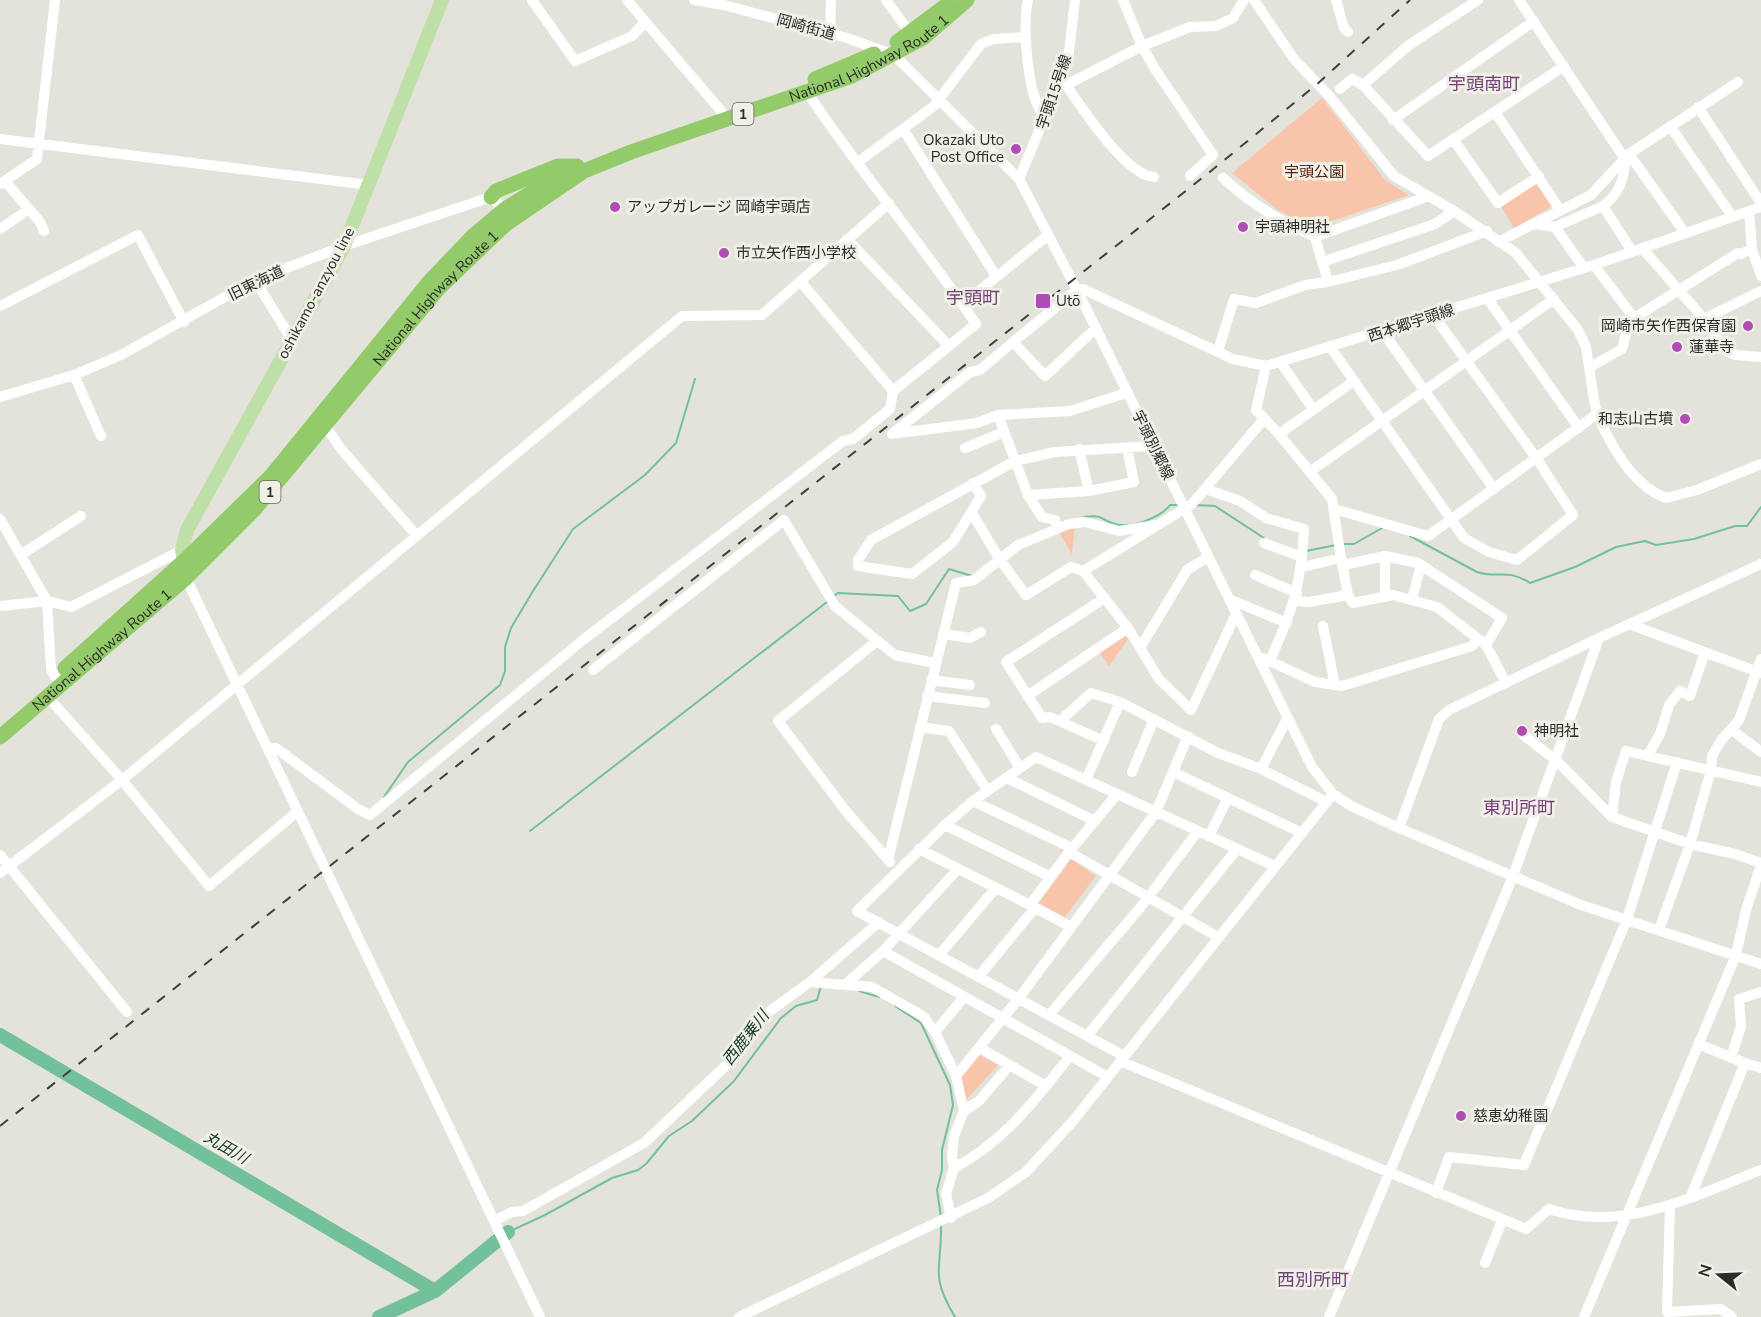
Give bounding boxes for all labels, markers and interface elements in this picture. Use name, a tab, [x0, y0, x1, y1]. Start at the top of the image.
street label: 岡崎街道	[774, 10, 838, 44]
street label: National Highway Route 1	[786, 10, 953, 107]
street label: 宇頭15号線	[1032, 52, 1076, 132]
district label: 宇頭南町	[1448, 72, 1520, 96]
road number: 1	[732, 103, 754, 125]
place label: Okazaki Uto Post Office	[923, 130, 1004, 167]
marker: Okazaki Uto Post Office	[1009, 142, 1023, 156]
park label: 宇頭公園	[1284, 162, 1344, 182]
place label: アップガレージ 岡崎宇頭店	[627, 197, 811, 217]
marker: アップガレージ 岡崎宇頭店	[608, 200, 622, 214]
place label: 宇頭神明社	[1255, 217, 1330, 237]
marker: 宇頭神明社	[1236, 220, 1250, 234]
street label: oshikamo-anzyou line	[273, 224, 359, 362]
street label: National Highway Route 1	[368, 226, 503, 370]
place label: 市立矢作西小学校	[736, 243, 856, 263]
marker: 市立矢作西小学校	[717, 246, 731, 260]
street label: 旧東海道	[225, 261, 287, 305]
district label: 宇頭町	[946, 286, 1000, 310]
place label: Utō	[1056, 291, 1080, 311]
marker: Utō	[1034, 292, 1052, 310]
street label: 西本郷宇頭線	[1365, 300, 1457, 346]
place label: 岡崎市矢作西保育園	[1601, 316, 1736, 336]
marker: 岡崎市矢作西保育園	[1741, 319, 1755, 333]
place label: 蓮華寺	[1689, 337, 1734, 357]
marker: 蓮華寺	[1670, 340, 1684, 354]
street label: 宇頭別郷線	[1128, 407, 1178, 483]
place label: 和志山古墳	[1598, 409, 1673, 429]
marker: 和志山古墳	[1678, 412, 1692, 426]
road number: 1	[260, 481, 280, 503]
street label: National Highway Route 1	[28, 585, 176, 715]
place label: 神明社	[1534, 721, 1579, 741]
marker: 神明社	[1515, 724, 1529, 738]
district label: 東別所町	[1483, 796, 1555, 820]
water label: 西鹿乗川	[718, 1004, 776, 1070]
place label: 慈恵幼稚園	[1473, 1106, 1548, 1126]
marker: 慈恵幼稚園	[1454, 1109, 1468, 1123]
water label: 丸田川	[200, 1126, 254, 1171]
north arrow	[1689, 1245, 1749, 1305]
text: N	[1693, 1262, 1718, 1280]
district label: 西別所町	[1277, 1268, 1349, 1292]

